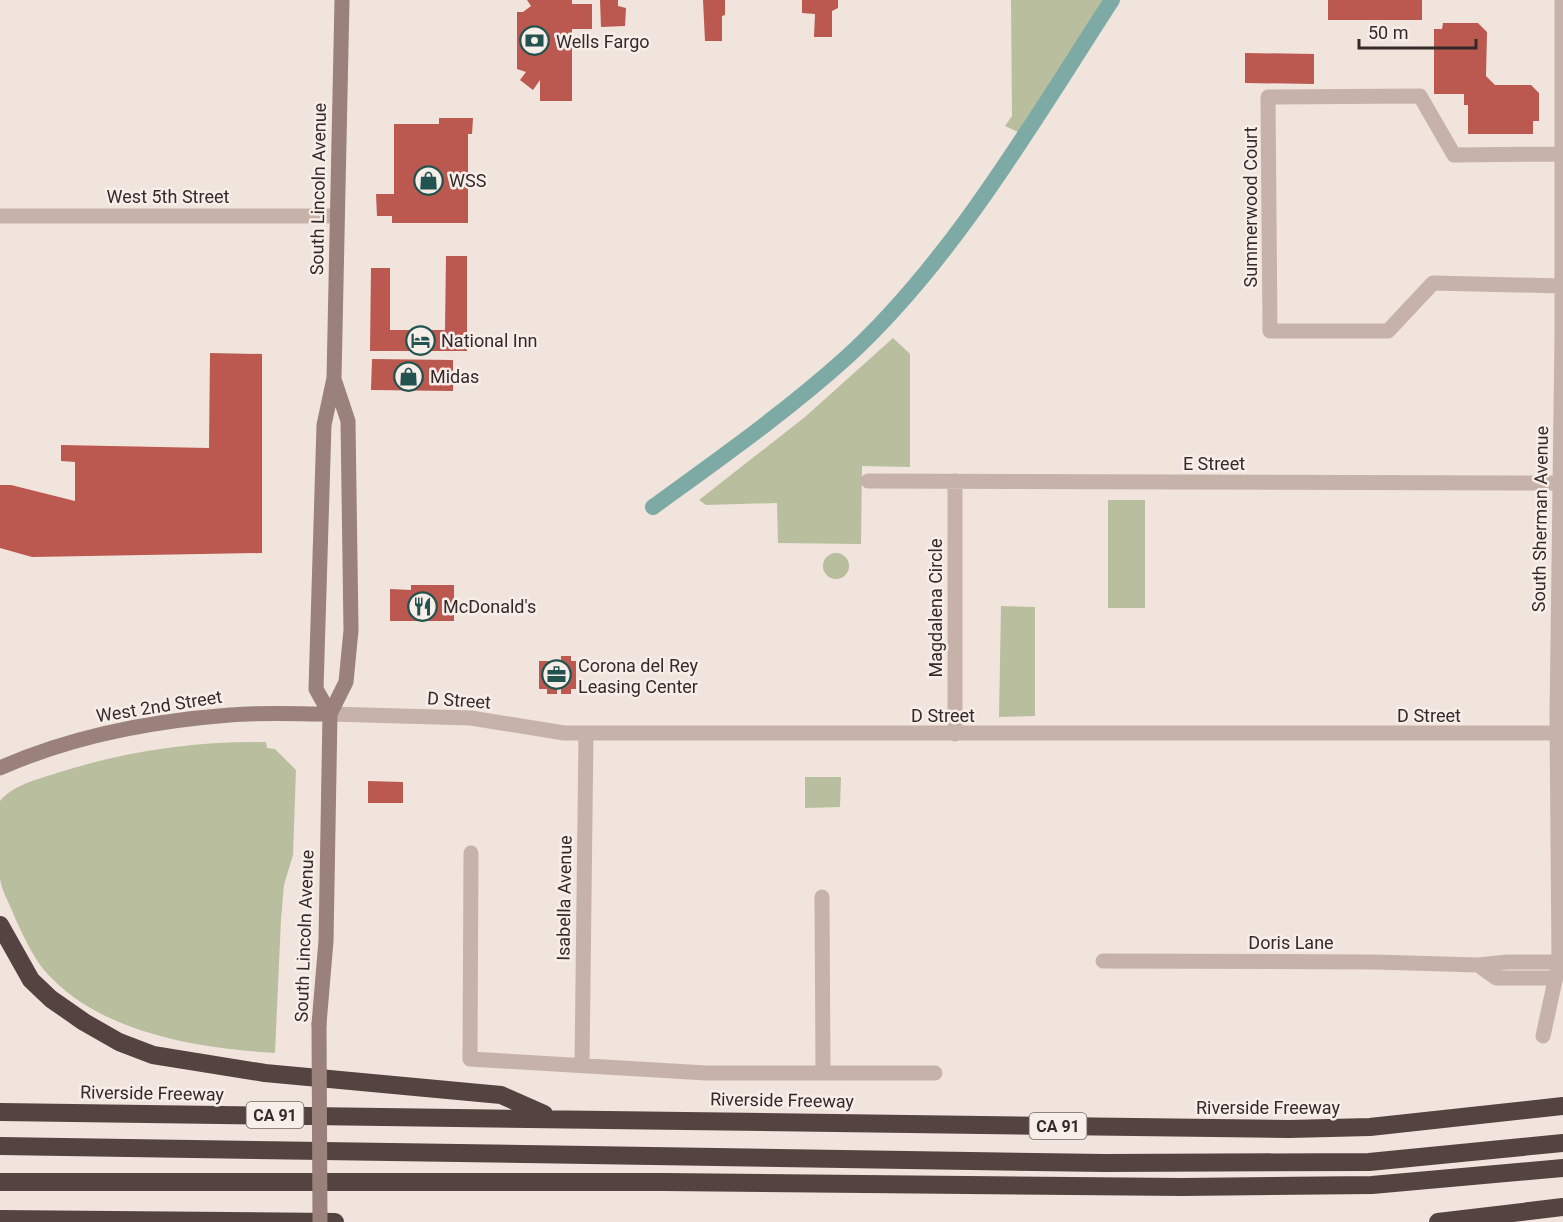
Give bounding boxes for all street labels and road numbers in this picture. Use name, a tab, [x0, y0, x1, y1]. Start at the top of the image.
street label: South Lincoln Avenue	[306, 103, 330, 275]
street label: Summerwood Court	[1240, 126, 1261, 287]
street label: West 5th Street	[107, 186, 229, 207]
street label: South Sherman Avenue	[1528, 426, 1552, 612]
street label: E Street	[1183, 453, 1245, 474]
street label: Magdalena Circle	[925, 538, 946, 678]
street label: West 2nd Street	[95, 686, 223, 726]
street label: D Street	[426, 687, 492, 713]
street label: D Street	[911, 705, 975, 726]
street label: D Street	[1397, 705, 1461, 726]
street label: Isabella Avenue	[552, 835, 576, 961]
street label: South Lincoln Avenue	[290, 849, 318, 1023]
street label: Doris Lane	[1248, 932, 1334, 953]
street label: Riverside Freeway	[80, 1081, 225, 1105]
street label: Riverside Freeway	[710, 1088, 855, 1112]
street label: Riverside Freeway	[1196, 1097, 1340, 1118]
road number: CA 91	[246, 1102, 304, 1128]
road number: CA 91	[1030, 1113, 1086, 1139]

